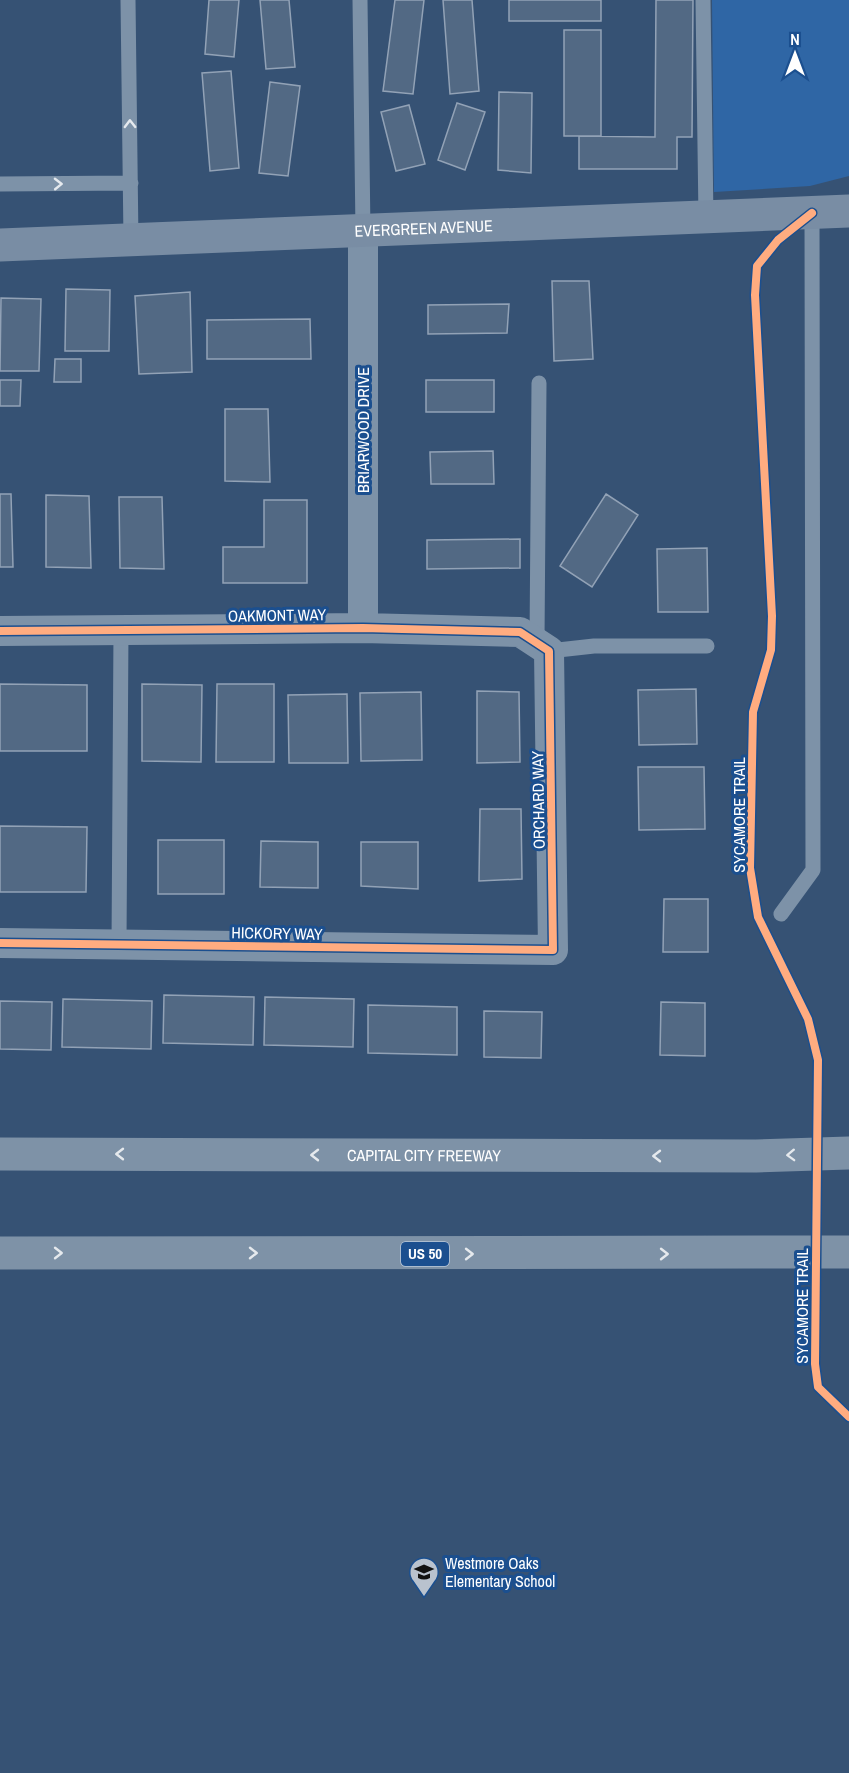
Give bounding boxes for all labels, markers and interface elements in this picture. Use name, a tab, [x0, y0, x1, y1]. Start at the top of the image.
north arrow	[765, 24, 825, 84]
text: N	[790, 28, 800, 50]
one-way arrow	[124, 120, 136, 129]
one-way arrow	[54, 177, 63, 190]
street label: EVERGREEN AVENUE	[354, 214, 493, 242]
street label: BRIARWOOD DRIVE	[352, 367, 374, 493]
street label: OAKMONT WAY	[228, 603, 327, 627]
street label: ORCHARD WAY	[526, 750, 550, 849]
street label: SYCAMORE TRAIL	[728, 756, 750, 873]
street label: HICKORY WAY	[231, 921, 323, 945]
street label: CAPITAL CITY FREEWAY	[347, 1144, 501, 1166]
one-way arrow	[116, 1148, 125, 1160]
one-way arrow	[786, 1148, 795, 1161]
one-way arrow	[311, 1149, 320, 1161]
one-way arrow	[653, 1150, 662, 1162]
road number: US 50	[401, 1242, 449, 1266]
one-way arrow	[54, 1247, 63, 1259]
one-way arrow	[249, 1247, 258, 1259]
street label: SYCAMORE TRAIL	[791, 1247, 813, 1364]
one-way arrow	[465, 1248, 474, 1260]
one-way arrow	[660, 1248, 669, 1260]
place label: Westmore Oaks Elementary School	[445, 1552, 555, 1592]
school or university icon: Westmore Oaks Elementary School	[408, 1556, 440, 1598]

